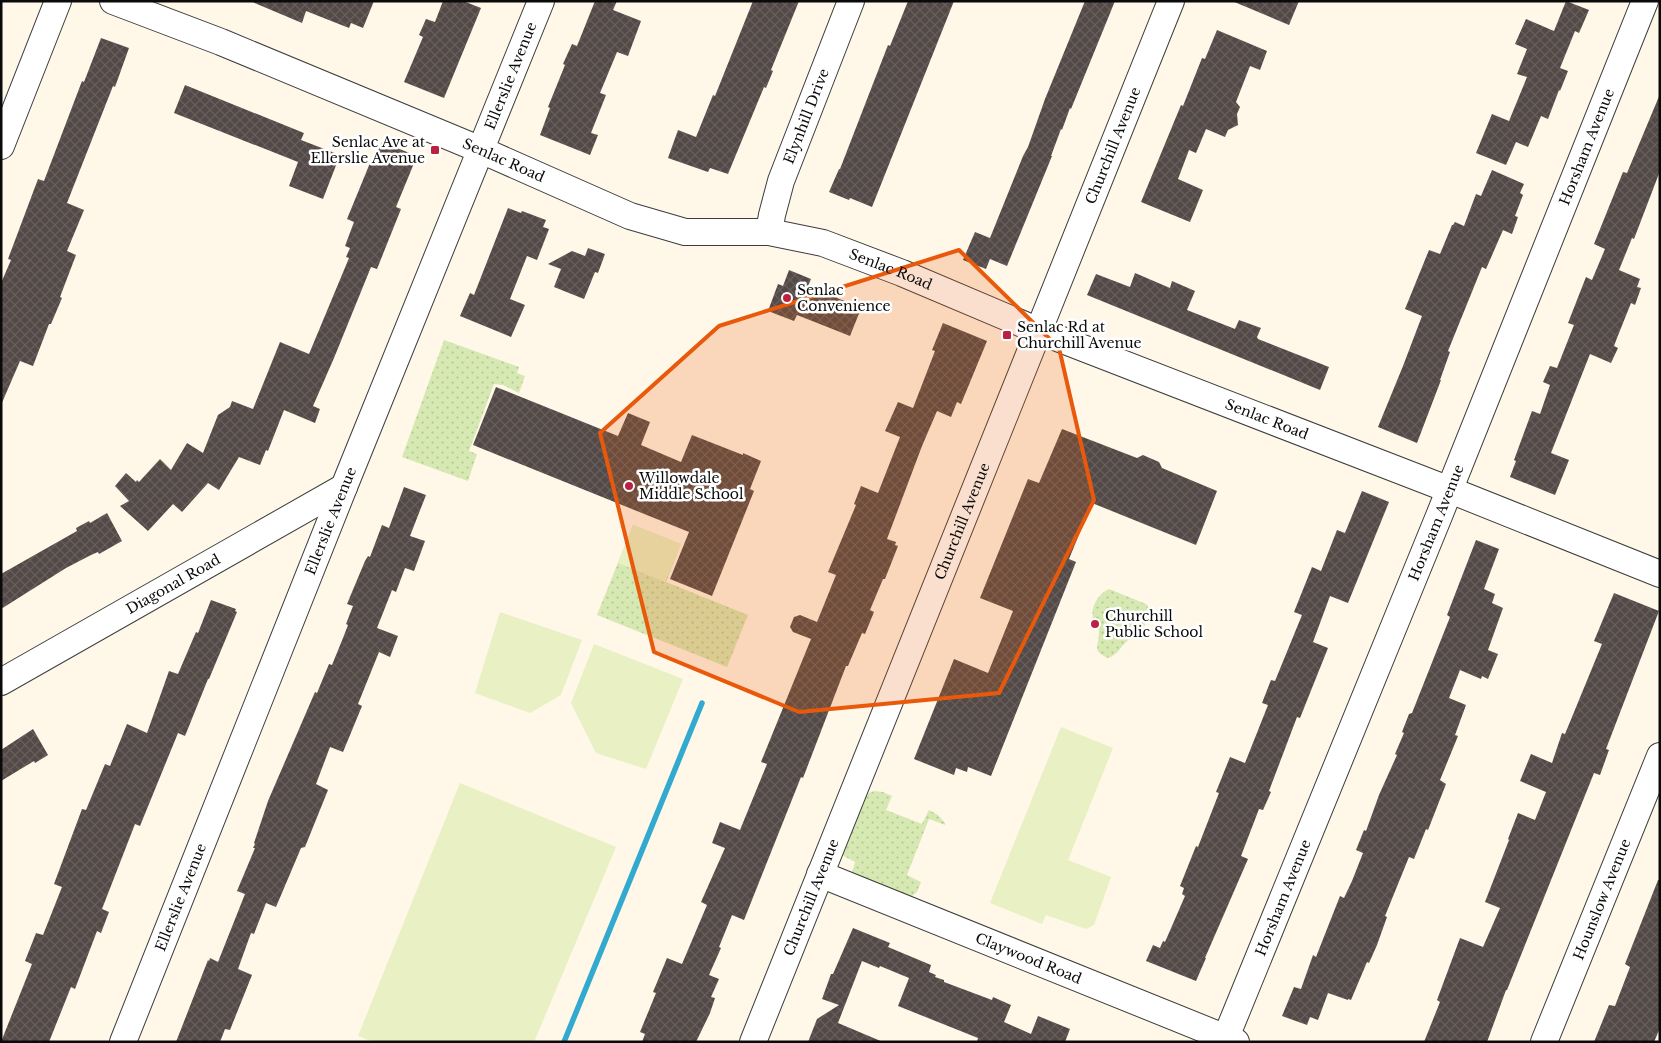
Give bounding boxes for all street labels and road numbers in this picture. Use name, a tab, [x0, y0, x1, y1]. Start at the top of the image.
street label: Ellerslie Avenue	[481, 19, 541, 132]
street label: Elynhill Drive	[780, 66, 833, 166]
street label: Churchill Avenue	[1081, 84, 1145, 207]
street label: Horsham Avenue	[1555, 86, 1618, 208]
street label: Senlac Road	[460, 134, 548, 186]
street label: Senlac Road	[847, 245, 936, 294]
street label: Senlac Road	[1223, 395, 1312, 444]
street label: Churchill Avenue	[930, 460, 994, 583]
street label: Horsham Avenue	[1404, 462, 1468, 584]
street label: Ellerslie Avenue	[301, 464, 360, 577]
street label: Diagonal Road	[123, 550, 224, 618]
street label: Churchill Avenue	[780, 836, 843, 958]
street label: Hounslow Avenue	[1569, 836, 1634, 962]
street label: Horsham Avenue	[1251, 837, 1315, 958]
street label: Ellerslie Avenue	[151, 841, 210, 954]
street label: Claywood Road	[973, 929, 1085, 988]

